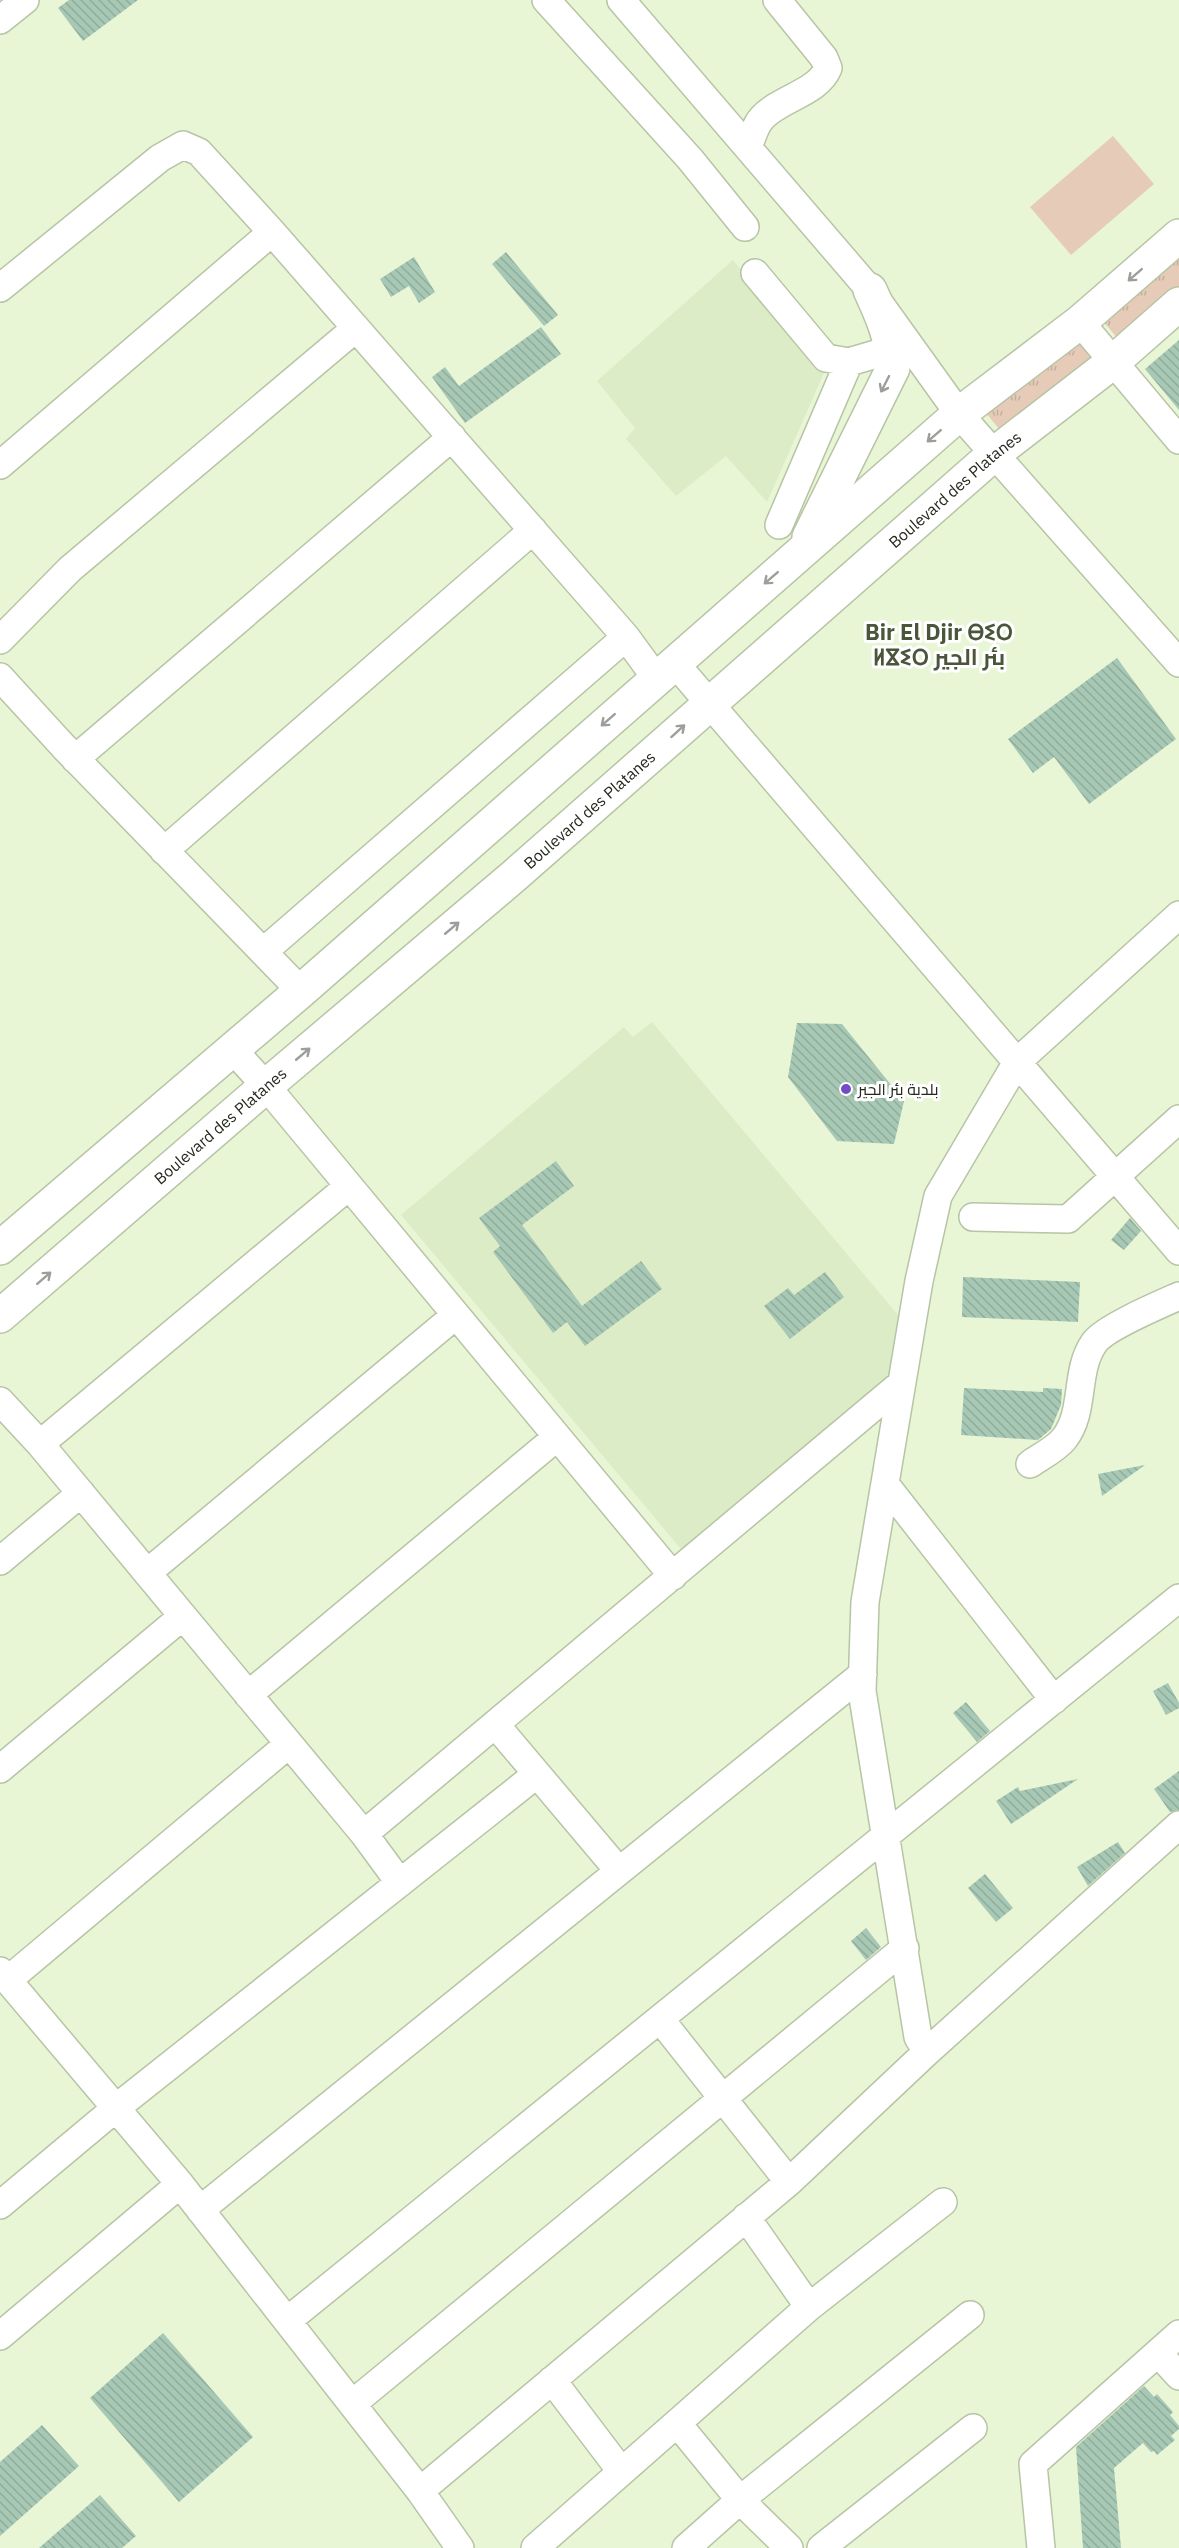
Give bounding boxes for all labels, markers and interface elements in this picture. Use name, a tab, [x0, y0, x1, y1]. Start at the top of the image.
one-way arrow	[1127, 268, 1143, 281]
one-way arrow	[879, 374, 891, 392]
street label: Boulevard des Platanes	[884, 427, 1025, 552]
one-way arrow	[927, 429, 942, 443]
one-way arrow	[763, 570, 779, 584]
district label: Bir El Djir ⴱⵉⵔ ⵍⴵⵉⵔ بئر الجير	[865, 617, 1013, 671]
one-way arrow	[601, 713, 616, 727]
one-way arrow	[670, 724, 685, 738]
street label: Boulevard des Platanes	[519, 746, 659, 873]
one-way arrow	[444, 922, 460, 935]
one-way arrow	[295, 1048, 311, 1061]
street label: Boulevard des Platanes	[150, 1063, 291, 1188]
place label: بلدية بئر الجير	[857, 1079, 938, 1099]
marker: بلدية بئر الجير	[839, 1082, 853, 1096]
one-way arrow	[36, 1271, 51, 1285]

